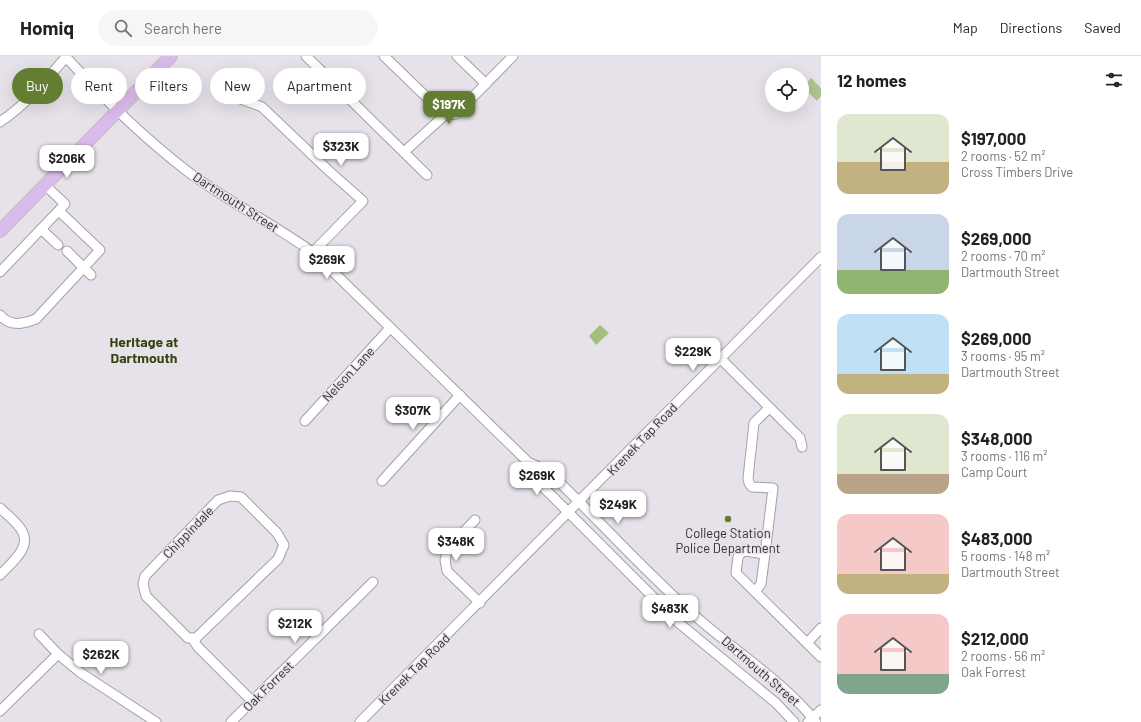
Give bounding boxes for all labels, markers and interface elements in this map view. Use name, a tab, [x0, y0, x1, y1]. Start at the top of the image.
search box	[98, 10, 378, 46]
text: Homiq	[20, 16, 74, 39]
icon: search	[112, 17, 134, 39]
text: Search here	[144, 19, 222, 37]
text: Map	[953, 19, 978, 36]
text: Directions	[1000, 19, 1062, 36]
text: Saved	[1084, 19, 1121, 36]
chip: Buy	[12, 68, 63, 104]
chip: Rent	[71, 68, 127, 104]
chip: Filters	[135, 68, 202, 104]
chip: New	[210, 68, 265, 104]
chip: Apartment	[273, 68, 366, 104]
map controls	[765, 68, 809, 112]
button: locate	[765, 68, 809, 112]
icon: filters	[1103, 69, 1125, 91]
text: 12 homes	[837, 70, 907, 90]
pin: $197K	[421, 91, 477, 125]
text: $197K	[432, 96, 466, 112]
text: $197,000	[961, 128, 1026, 148]
icon: home	[869, 130, 917, 178]
pin: $323K	[313, 133, 369, 167]
text: $323K	[323, 138, 359, 154]
pin: $206K	[39, 145, 95, 179]
text: 2 rooms · 52 m²	[961, 148, 1046, 164]
text: $206K	[48, 150, 86, 166]
text: Cross Timbers Drive	[961, 164, 1073, 180]
street label: Dartmouth Street	[190, 168, 282, 236]
text: $269,000	[961, 228, 1032, 248]
icon: home	[869, 230, 917, 278]
pin: $269K	[299, 246, 355, 280]
text: 2 rooms · 70 m²	[961, 248, 1045, 264]
text: $269K	[309, 251, 345, 267]
text: Dartmouth Street	[961, 264, 1060, 280]
text: $269,000	[961, 328, 1032, 348]
icon: home	[869, 330, 917, 378]
district label: Heritage at Dartmouth	[110, 333, 178, 366]
pin: $229K	[665, 338, 721, 372]
street label: Nelson Lane	[318, 343, 378, 405]
text: $229K	[674, 343, 712, 359]
text: 3 rooms · 95 m²	[961, 348, 1045, 364]
text: Dartmouth Street	[961, 364, 1060, 380]
pin: $307K	[385, 397, 441, 431]
street label: Krenek Tap Road	[603, 399, 681, 479]
text: $307K	[395, 402, 431, 418]
text: $348,000	[961, 428, 1033, 448]
icon: home	[869, 430, 917, 478]
text: 3 rooms · 116 m²	[961, 448, 1048, 464]
pin: $269K	[509, 462, 565, 496]
text: Camp Court	[961, 464, 1028, 480]
text: $269K	[519, 467, 555, 483]
pin: $249K	[590, 491, 646, 525]
text: $249K	[599, 496, 637, 512]
street label: Chippindale	[159, 502, 217, 561]
marker: College Station Police Department	[723, 514, 733, 524]
place label: College Station Police Department	[676, 525, 780, 556]
pin: $348K	[428, 528, 484, 562]
text: $483,000	[961, 528, 1033, 548]
icon: home	[869, 530, 917, 578]
text: $348K	[437, 533, 475, 549]
text: 5 rooms · 148 m²	[961, 548, 1050, 564]
text: Dartmouth Street	[961, 564, 1060, 580]
pin: $483K	[642, 595, 698, 629]
text: $483K	[651, 600, 689, 616]
pin: $212K	[267, 610, 323, 644]
text: $212K	[278, 615, 312, 631]
text: $212,000	[961, 628, 1029, 648]
street label: Krenek Tap Road	[375, 630, 453, 708]
icon: home	[869, 630, 917, 678]
street label: Dartmouth Street	[718, 633, 804, 709]
pin: $262K	[73, 641, 129, 675]
text: $262K	[82, 646, 120, 662]
text: 2 rooms · 56 m²	[961, 648, 1045, 664]
street label: Oak Forrest	[239, 657, 297, 715]
text: Oak Forrest	[961, 664, 1026, 680]

